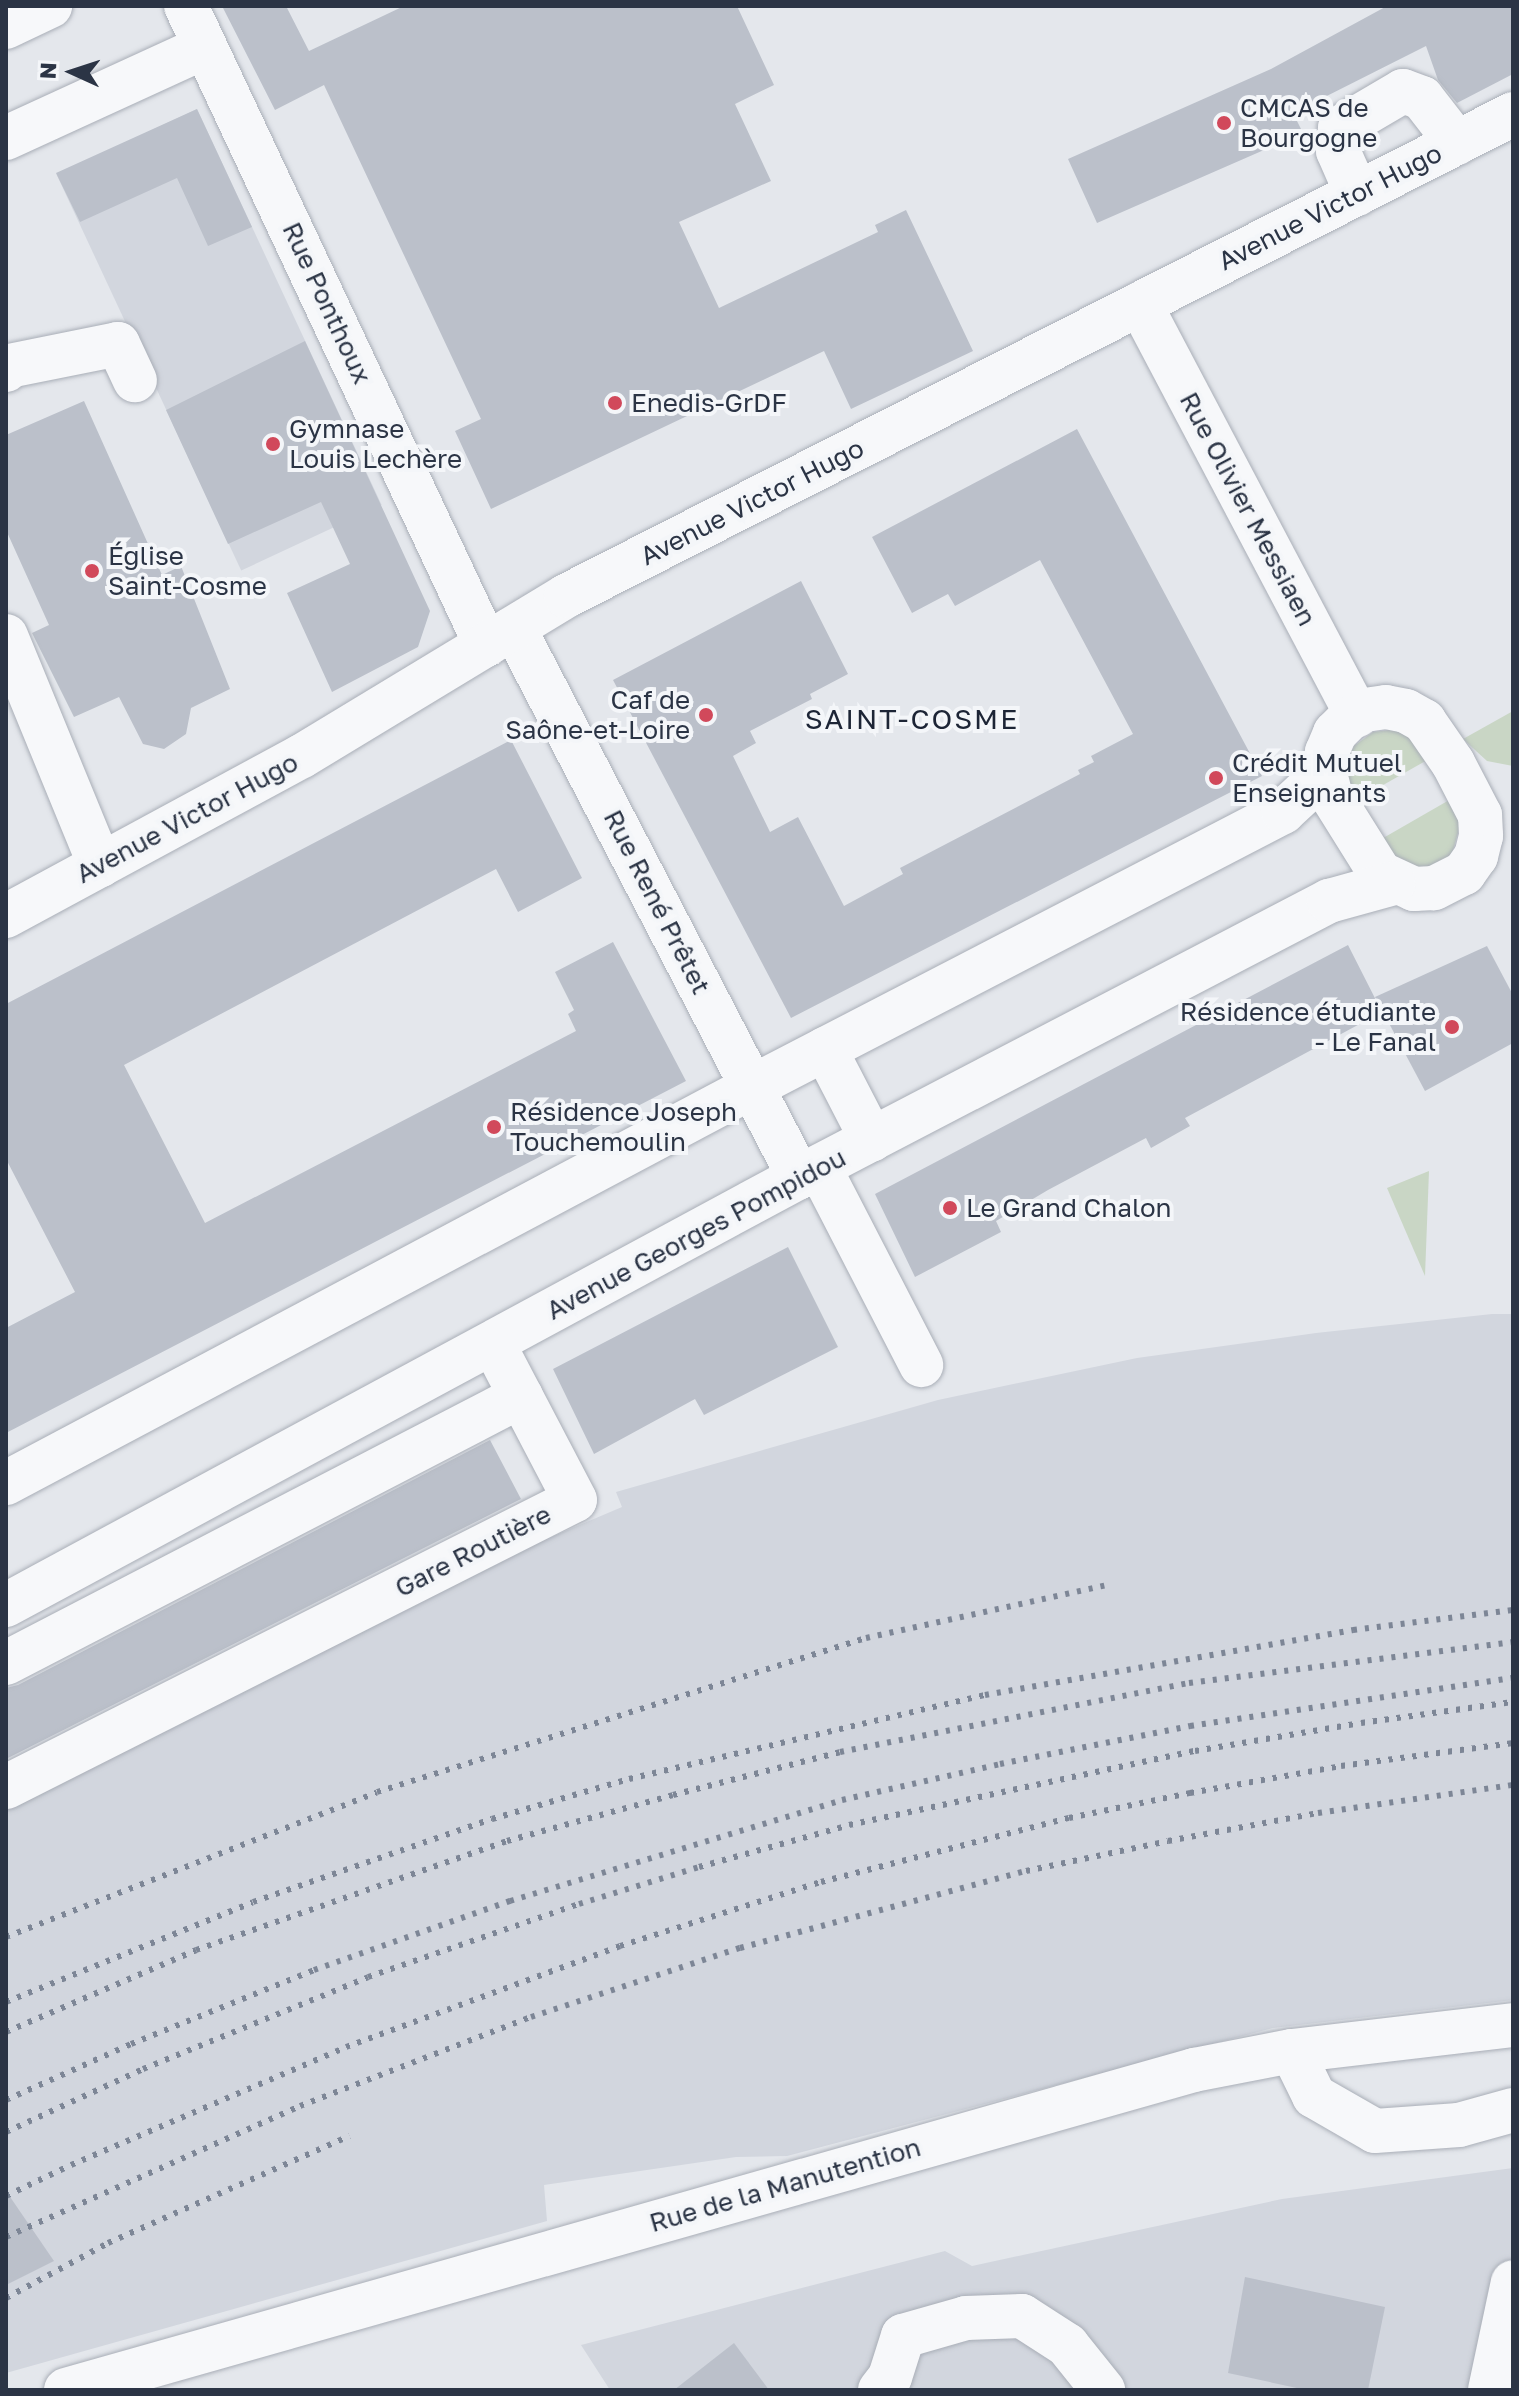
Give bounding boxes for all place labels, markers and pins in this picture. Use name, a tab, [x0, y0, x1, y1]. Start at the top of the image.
place label: CMCAS de Bourgogne	[1240, 92, 1377, 154]
marker: CMCAS de Bourgogne	[1215, 114, 1233, 132]
place label: Enedis-GrDF	[631, 387, 787, 419]
marker: Enedis-GrDF	[606, 394, 624, 412]
place label: Gymnase Louis Lechère	[289, 413, 462, 474]
marker: Gymnase Louis Lechère	[264, 435, 282, 453]
place label: Église Saint-Cosme	[108, 540, 267, 602]
marker: Église Saint-Cosme	[83, 562, 101, 580]
place label: Caf de Saône-et-Loire	[505, 684, 690, 746]
marker: Caf de Saône-et-Loire	[697, 706, 715, 724]
place label: Crédit Mutuel Enseignants	[1232, 747, 1402, 808]
marker: Crédit Mutuel Enseignants	[1207, 769, 1225, 787]
place label: Résidence étudiante - Le Fanal	[1180, 996, 1436, 1058]
marker: Résidence étudiante - Le Fanal	[1443, 1018, 1461, 1036]
place label: Résidence Joseph Touchemoulin	[510, 1096, 737, 1158]
marker: Résidence Joseph Touchemoulin	[485, 1118, 503, 1136]
place label: Le Grand Chalon	[966, 1192, 1172, 1224]
marker: Le Grand Chalon	[941, 1199, 959, 1217]

